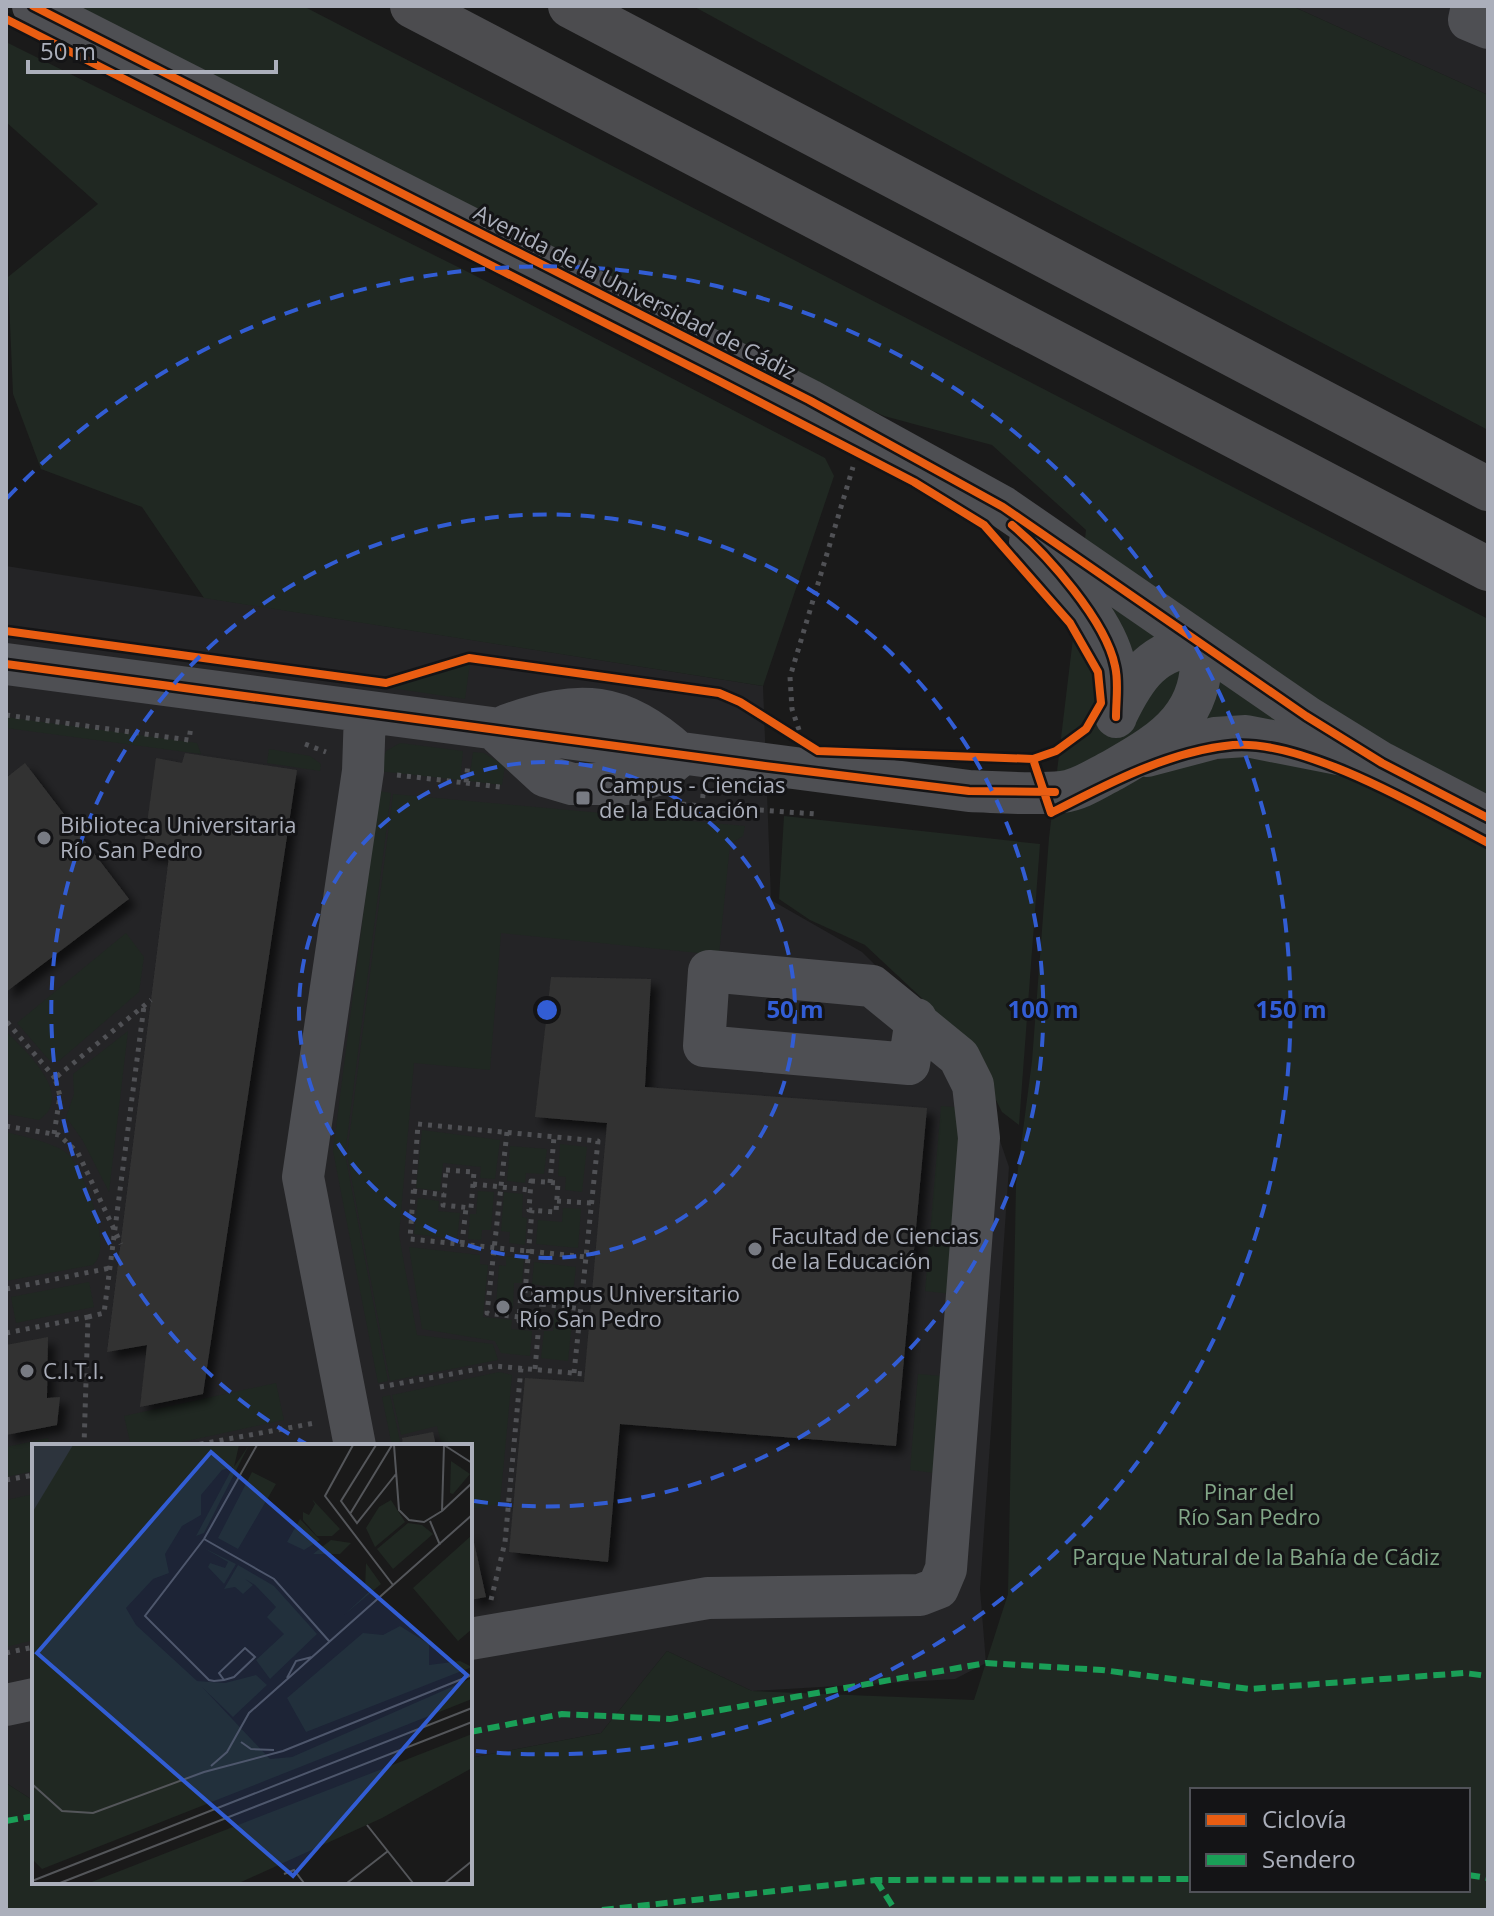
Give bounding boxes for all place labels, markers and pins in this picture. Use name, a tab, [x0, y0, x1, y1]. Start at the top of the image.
place label: Campus - Ciencias de la Educación	[599, 769, 785, 824]
marker: Campus - Ciencias de la Educación	[574, 789, 592, 807]
place label: Biblioteca Universitaria Río San Pedro	[60, 809, 297, 864]
marker: Biblioteca Universitaria Río San Pedro	[35, 829, 53, 847]
centre of rings	[533, 996, 561, 1024]
place label: Facultad de Ciencias de la Educación	[771, 1220, 979, 1275]
marker: Facultad de Ciencias de la Educación	[746, 1240, 764, 1258]
place label: Campus Universitario Río San Pedro	[519, 1278, 740, 1333]
marker: Campus Universitario Río San Pedro	[494, 1298, 512, 1316]
place label: C.I.T.I.	[43, 1355, 104, 1385]
marker: C.I.T.I.	[18, 1362, 36, 1380]

